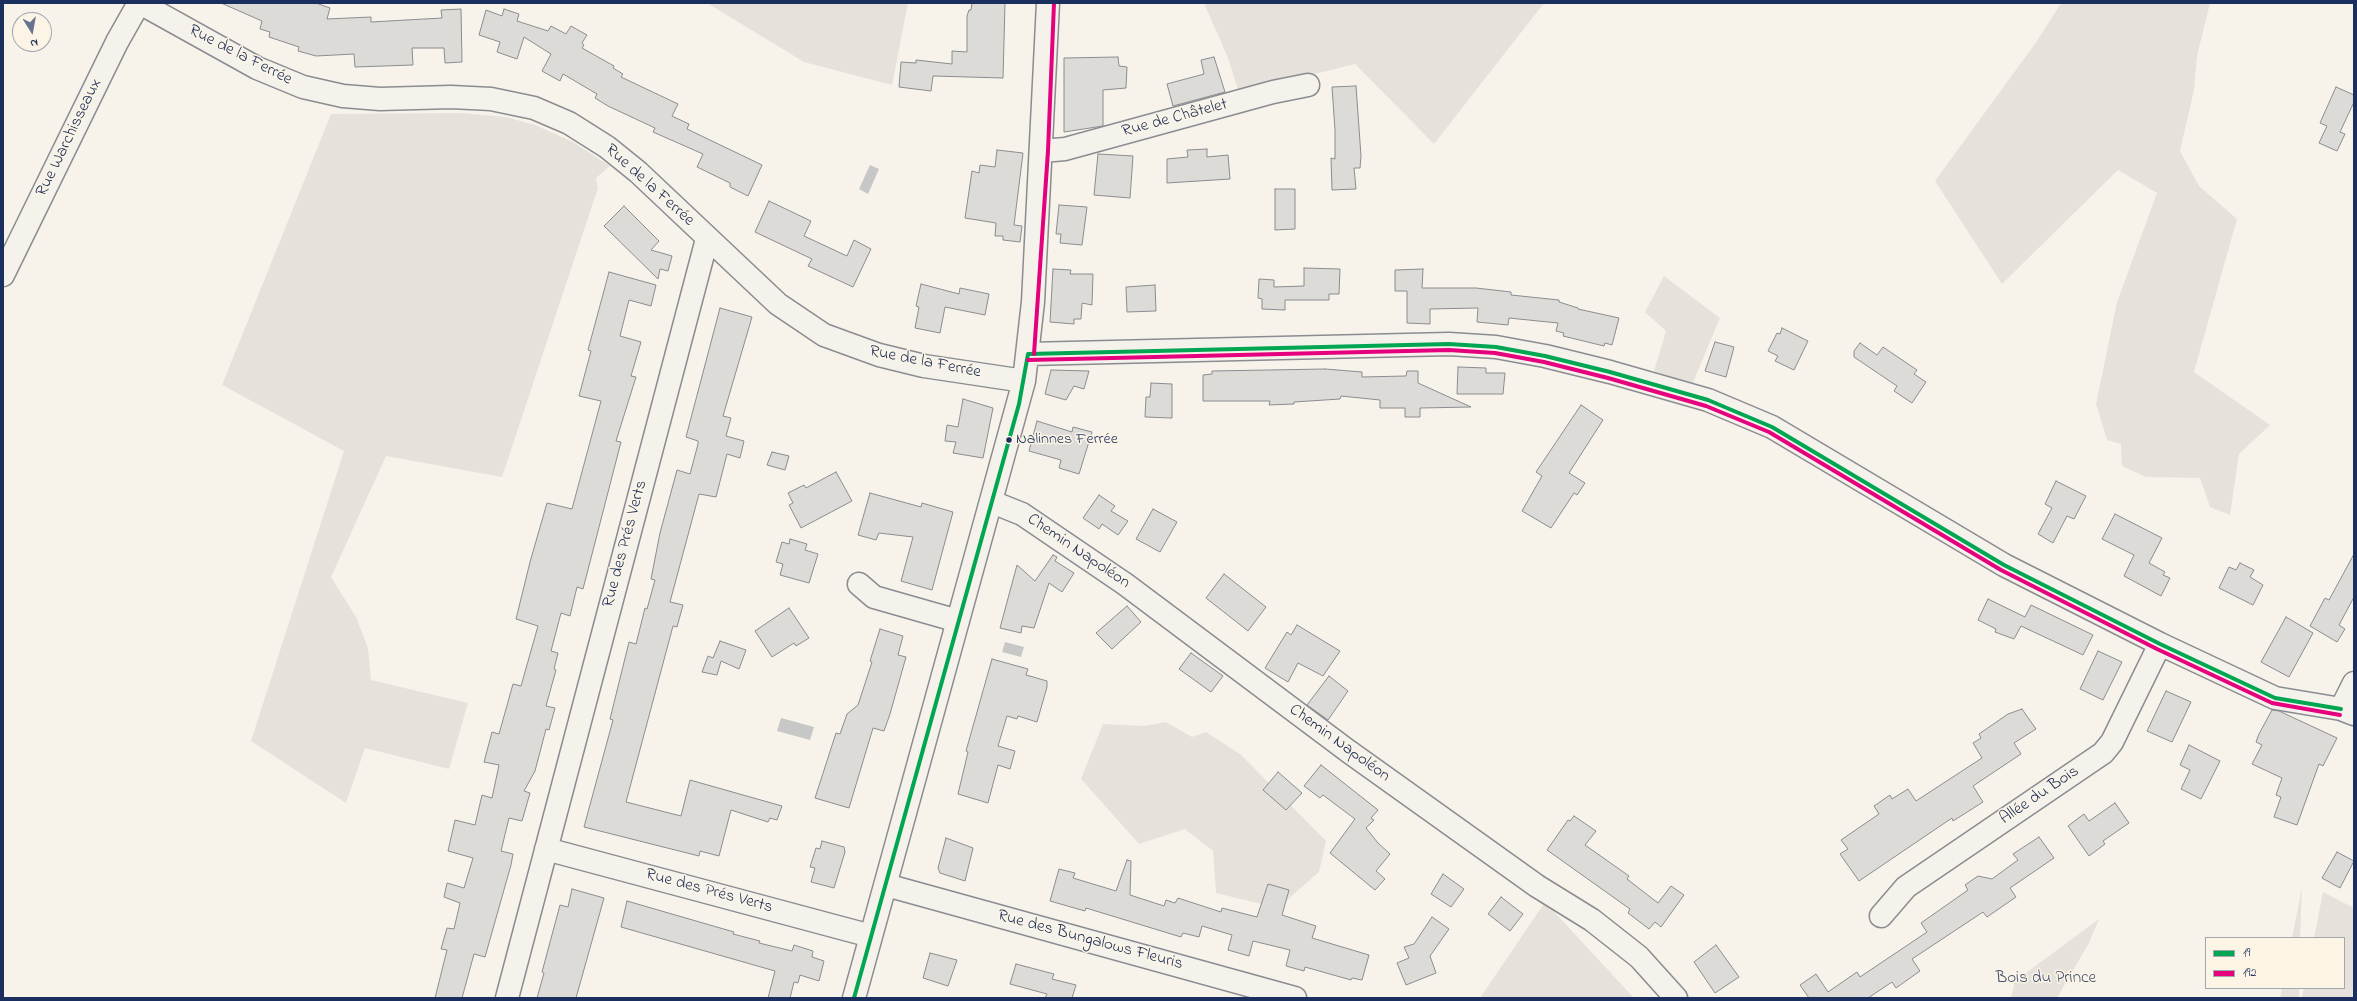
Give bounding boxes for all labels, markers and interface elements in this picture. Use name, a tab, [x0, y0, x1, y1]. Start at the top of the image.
north arrow	[12, 12, 52, 52]
street label: Rue de la Ferrée	[185, 21, 295, 91]
text: N	[29, 34, 39, 51]
street label: Rue Warchisseaux	[33, 76, 107, 200]
street label: Rue de Châtelet	[1120, 95, 1230, 143]
street label: Rue de la Ferrée	[600, 141, 698, 231]
street label: Rue de la Ferrée	[868, 342, 982, 384]
place label: Nalinnes Ferrée	[1016, 430, 1118, 450]
marker: Nalinnes Ferrée	[1004, 435, 1014, 445]
street label: Rue des Prés Verts	[599, 478, 653, 610]
street label: Chemin Napoléon	[1023, 510, 1133, 594]
street label: Chemin Napoléon	[1285, 701, 1393, 787]
street label: Allée du Bois	[1997, 762, 2083, 830]
street label: Rue des Prés Verts	[643, 865, 775, 919]
street label: Rue des Bungalows Fleuris	[995, 906, 1185, 976]
legend	[2205, 937, 2345, 989]
text: 19	[2243, 944, 2250, 962]
text: 192	[2243, 964, 2256, 982]
park label: Bois du Prince	[1996, 969, 2096, 989]

